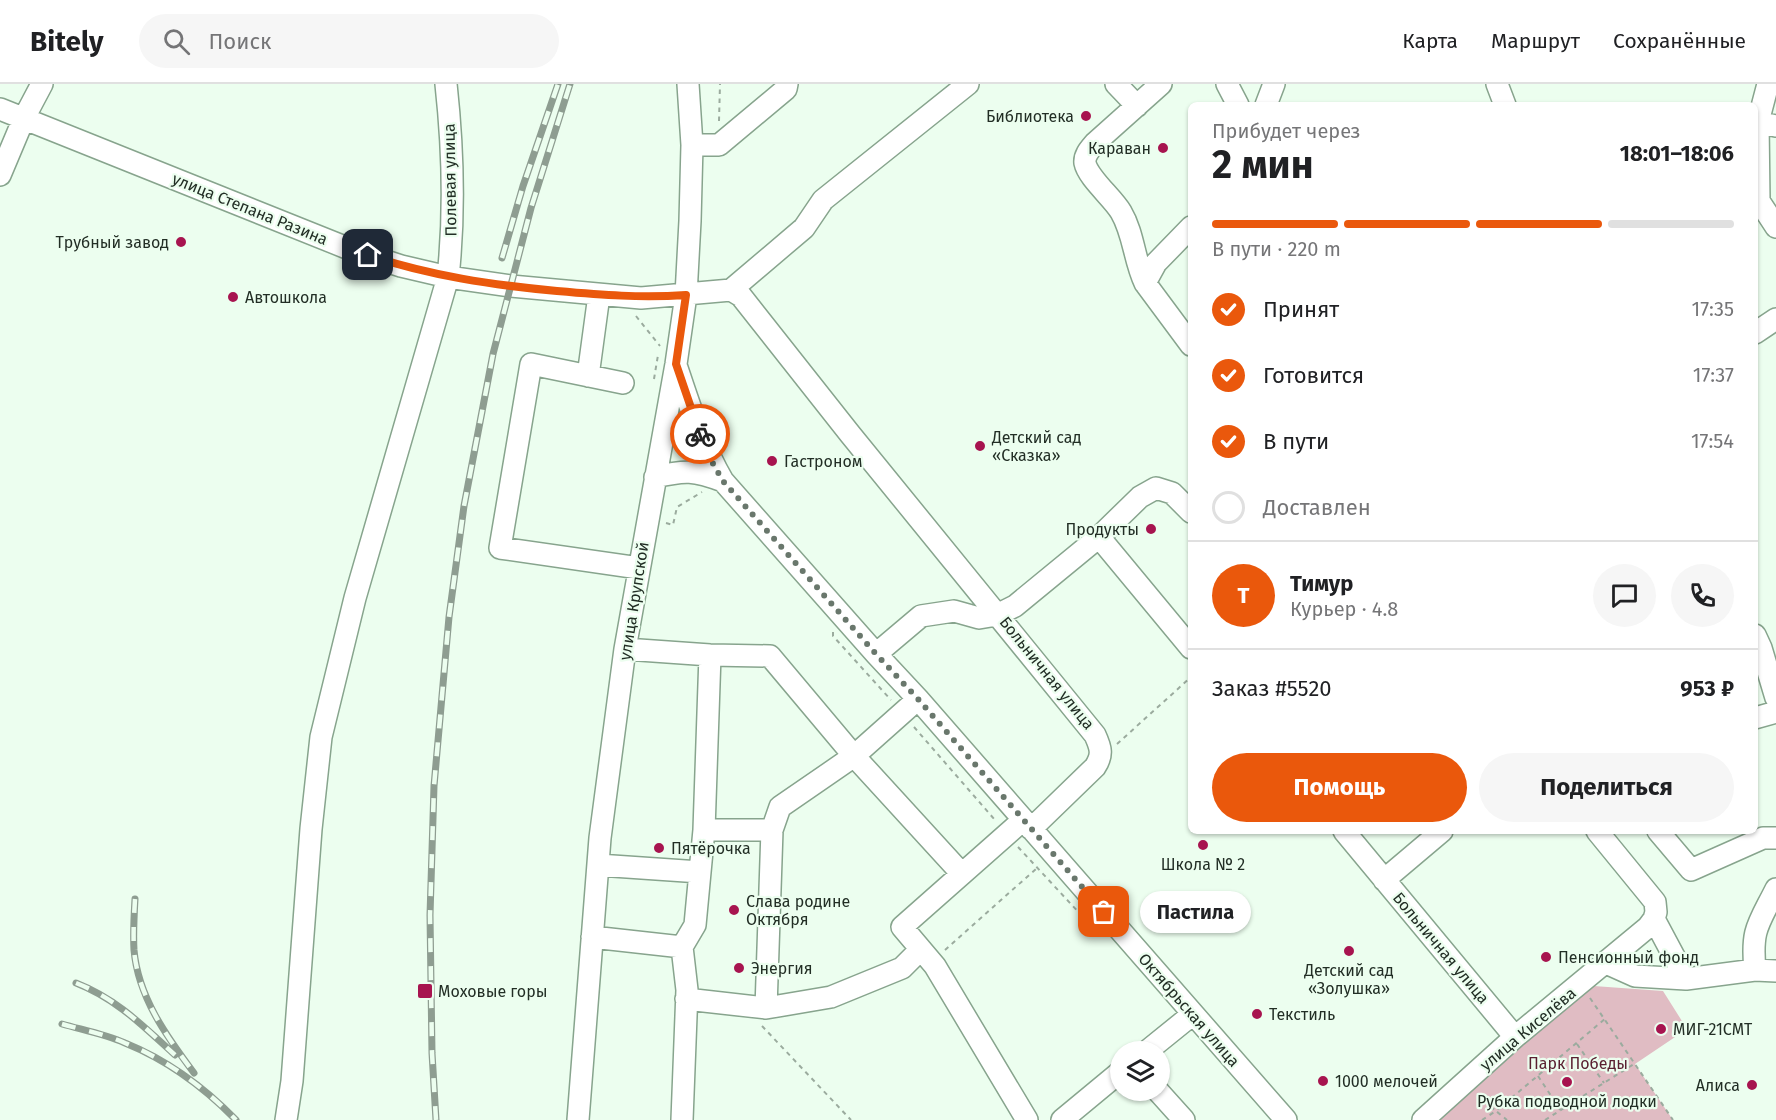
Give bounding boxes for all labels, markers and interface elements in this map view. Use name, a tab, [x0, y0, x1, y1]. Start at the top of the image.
search box	[139, 14, 559, 68]
text: Bitely	[30, 25, 103, 58]
icon: search	[160, 25, 193, 58]
text: Поиск	[208, 28, 271, 55]
text: Карта	[1402, 28, 1458, 54]
text: Маршрут	[1491, 28, 1580, 54]
text: Сохранённые	[1613, 28, 1746, 54]
place label: Библиотека	[986, 107, 1074, 126]
marker: Библиотека	[1079, 109, 1093, 123]
text: Прибудет через	[1212, 119, 1361, 143]
street label: Полевая улица	[440, 123, 460, 237]
place label: Караван	[1088, 139, 1151, 158]
text: 18:01–18:06	[1620, 140, 1734, 167]
marker: Караван	[1156, 141, 1170, 155]
text: 2 мин	[1212, 142, 1314, 188]
street label: улица Степана Разина	[169, 169, 331, 249]
pin	[342, 229, 393, 280]
place label: Трубный завод	[55, 233, 169, 252]
marker: Трубный завод	[174, 235, 188, 249]
text: В пути · 220 m	[1212, 237, 1341, 261]
icon: home	[351, 238, 384, 271]
place label: Автошкола	[245, 288, 327, 307]
marker: Автошкола	[226, 290, 240, 304]
icon: check	[1212, 293, 1245, 326]
text: Принят	[1263, 296, 1339, 323]
text: 17:35	[1691, 297, 1734, 321]
icon: check	[1212, 359, 1245, 392]
text: Готовится	[1263, 362, 1364, 389]
text: 17:37	[1693, 363, 1734, 387]
courier	[670, 404, 730, 464]
icon: bike	[684, 418, 717, 451]
icon: check	[1212, 425, 1245, 458]
place label: Детский сад «Сказка»	[991, 428, 1081, 465]
text: В пути	[1263, 428, 1329, 455]
text: 17:54	[1691, 429, 1734, 453]
marker: Детский сад «Сказка»	[973, 439, 987, 453]
place label: Гастроном	[784, 452, 863, 471]
marker: Гастроном	[765, 454, 779, 468]
text: Доставлен	[1263, 494, 1371, 521]
place label: Продукты	[1065, 520, 1139, 539]
marker: Продукты	[1144, 522, 1158, 536]
street label: улица Крупской	[615, 540, 653, 662]
button: chat	[1593, 564, 1656, 627]
button: phone	[1671, 564, 1734, 627]
text: Тимур	[1290, 570, 1353, 597]
text: Т	[1238, 582, 1249, 609]
text: Курьер · 4.8	[1290, 597, 1398, 621]
street label: Больничная улица	[996, 613, 1098, 733]
text: Заказ #5520	[1212, 675, 1332, 702]
text: 953 ₽	[1680, 675, 1734, 702]
button: Помощь	[1212, 753, 1467, 822]
button: Поделиться	[1479, 753, 1734, 822]
marker: Школа № 2	[1196, 838, 1210, 852]
place label: Пятёрочка	[671, 839, 751, 858]
marker: Пятёрочка	[652, 841, 666, 855]
place label: Школа № 2	[1161, 855, 1245, 874]
pin	[1078, 886, 1129, 937]
street label: Больничная улица	[1389, 888, 1493, 1008]
callout: Пастила	[1140, 891, 1251, 933]
place label: Слава родине Октября	[746, 892, 850, 929]
icon: bag	[1087, 895, 1120, 928]
text: Пастила	[1157, 900, 1234, 924]
marker: Слава родине Октября	[727, 903, 741, 917]
marker: Детский сад «Золушка»	[1342, 944, 1356, 958]
place label: Пенсионный фонд	[1558, 948, 1699, 967]
street label: Октябрьская улица	[1135, 949, 1243, 1071]
marker: Пенсионный фонд	[1539, 950, 1553, 964]
place label: Энергия	[751, 959, 813, 978]
marker: Энергия	[732, 961, 746, 975]
place label: Детский сад «Золушка»	[1303, 961, 1394, 998]
marker: Моховые горы	[416, 982, 434, 1000]
place label: Моховые горы	[438, 982, 547, 1001]
street label: улица Киселёва	[1476, 983, 1580, 1075]
place label: Текстиль	[1269, 1005, 1335, 1024]
marker: Текстиль	[1250, 1007, 1264, 1021]
place label: МИГ-21СМТ	[1673, 1020, 1753, 1039]
marker: МИГ-21СМТ	[1654, 1022, 1668, 1036]
map controls	[1110, 1041, 1170, 1101]
button: layers	[1110, 1041, 1170, 1101]
park label: Парк Победы	[1528, 1054, 1628, 1073]
place label: 1000 мелочей	[1335, 1072, 1438, 1091]
marker: 1000 мелочей	[1316, 1074, 1330, 1088]
marker: Рубка подводной лодки	[1560, 1075, 1574, 1089]
place label: Алиса	[1696, 1076, 1740, 1095]
marker: Алиса	[1745, 1078, 1759, 1092]
place label: Рубка подводной лодки	[1477, 1092, 1657, 1111]

